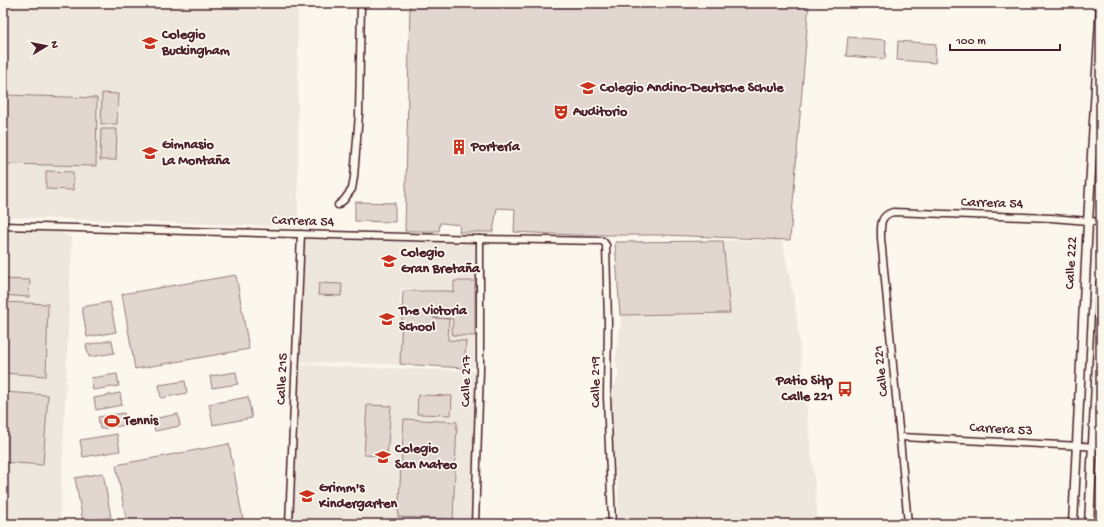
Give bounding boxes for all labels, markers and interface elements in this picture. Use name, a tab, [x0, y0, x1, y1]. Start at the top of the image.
north arrow	[26, 26, 66, 66]
scale bar	[950, 26, 1060, 52]
place label: Colegio Buckingham	[161, 27, 230, 60]
school or university icon: Colegio Buckingham	[141, 34, 159, 52]
text: 100 m	[955, 35, 986, 49]
text: N	[47, 40, 60, 49]
school or university icon: Colegio Andino-Deutsche Schule	[579, 79, 597, 97]
place label: Colegio Andino-Deutsche Schule	[599, 80, 784, 97]
theatre icon: Auditorio	[552, 103, 570, 121]
place label: Auditorio	[572, 104, 628, 121]
place label: Gimnasio La Montaña	[162, 137, 231, 170]
building icon: Portería	[450, 138, 468, 156]
place label: Portería	[470, 139, 521, 156]
school or university icon: Gimnasio La Montaña	[141, 144, 159, 162]
street label: Carrera 54	[960, 194, 1024, 214]
street label: Carrera 54	[271, 212, 335, 232]
street label: Calle 222	[1062, 236, 1082, 290]
place label: Colegio Gran Bretaña	[400, 245, 481, 278]
school or university icon: Colegio Gran Bretaña	[380, 252, 398, 270]
place label: The Victoria School	[398, 303, 468, 336]
school or university icon: The Victoria School	[378, 310, 396, 328]
street label: Calle 221	[871, 345, 893, 397]
street label: Calle 215	[274, 353, 292, 405]
street label: Calle 217	[458, 354, 476, 407]
street label: Calle 219	[588, 356, 605, 408]
place label: Patio Sitp Calle 221	[775, 373, 833, 406]
bus stop icon: Patio Sitp Calle 221	[836, 380, 854, 398]
sports icon: Tennis	[103, 412, 121, 430]
place label: Tennis	[123, 413, 159, 430]
street label: Carrera 53	[969, 420, 1033, 440]
place label: Colegio San Mateo	[394, 441, 458, 474]
school or university icon: Colegio San Mateo	[374, 448, 392, 466]
place label: Grimm's Kindergarten	[318, 480, 397, 513]
school or university icon: Grimm's Kindergarten	[298, 487, 316, 505]

